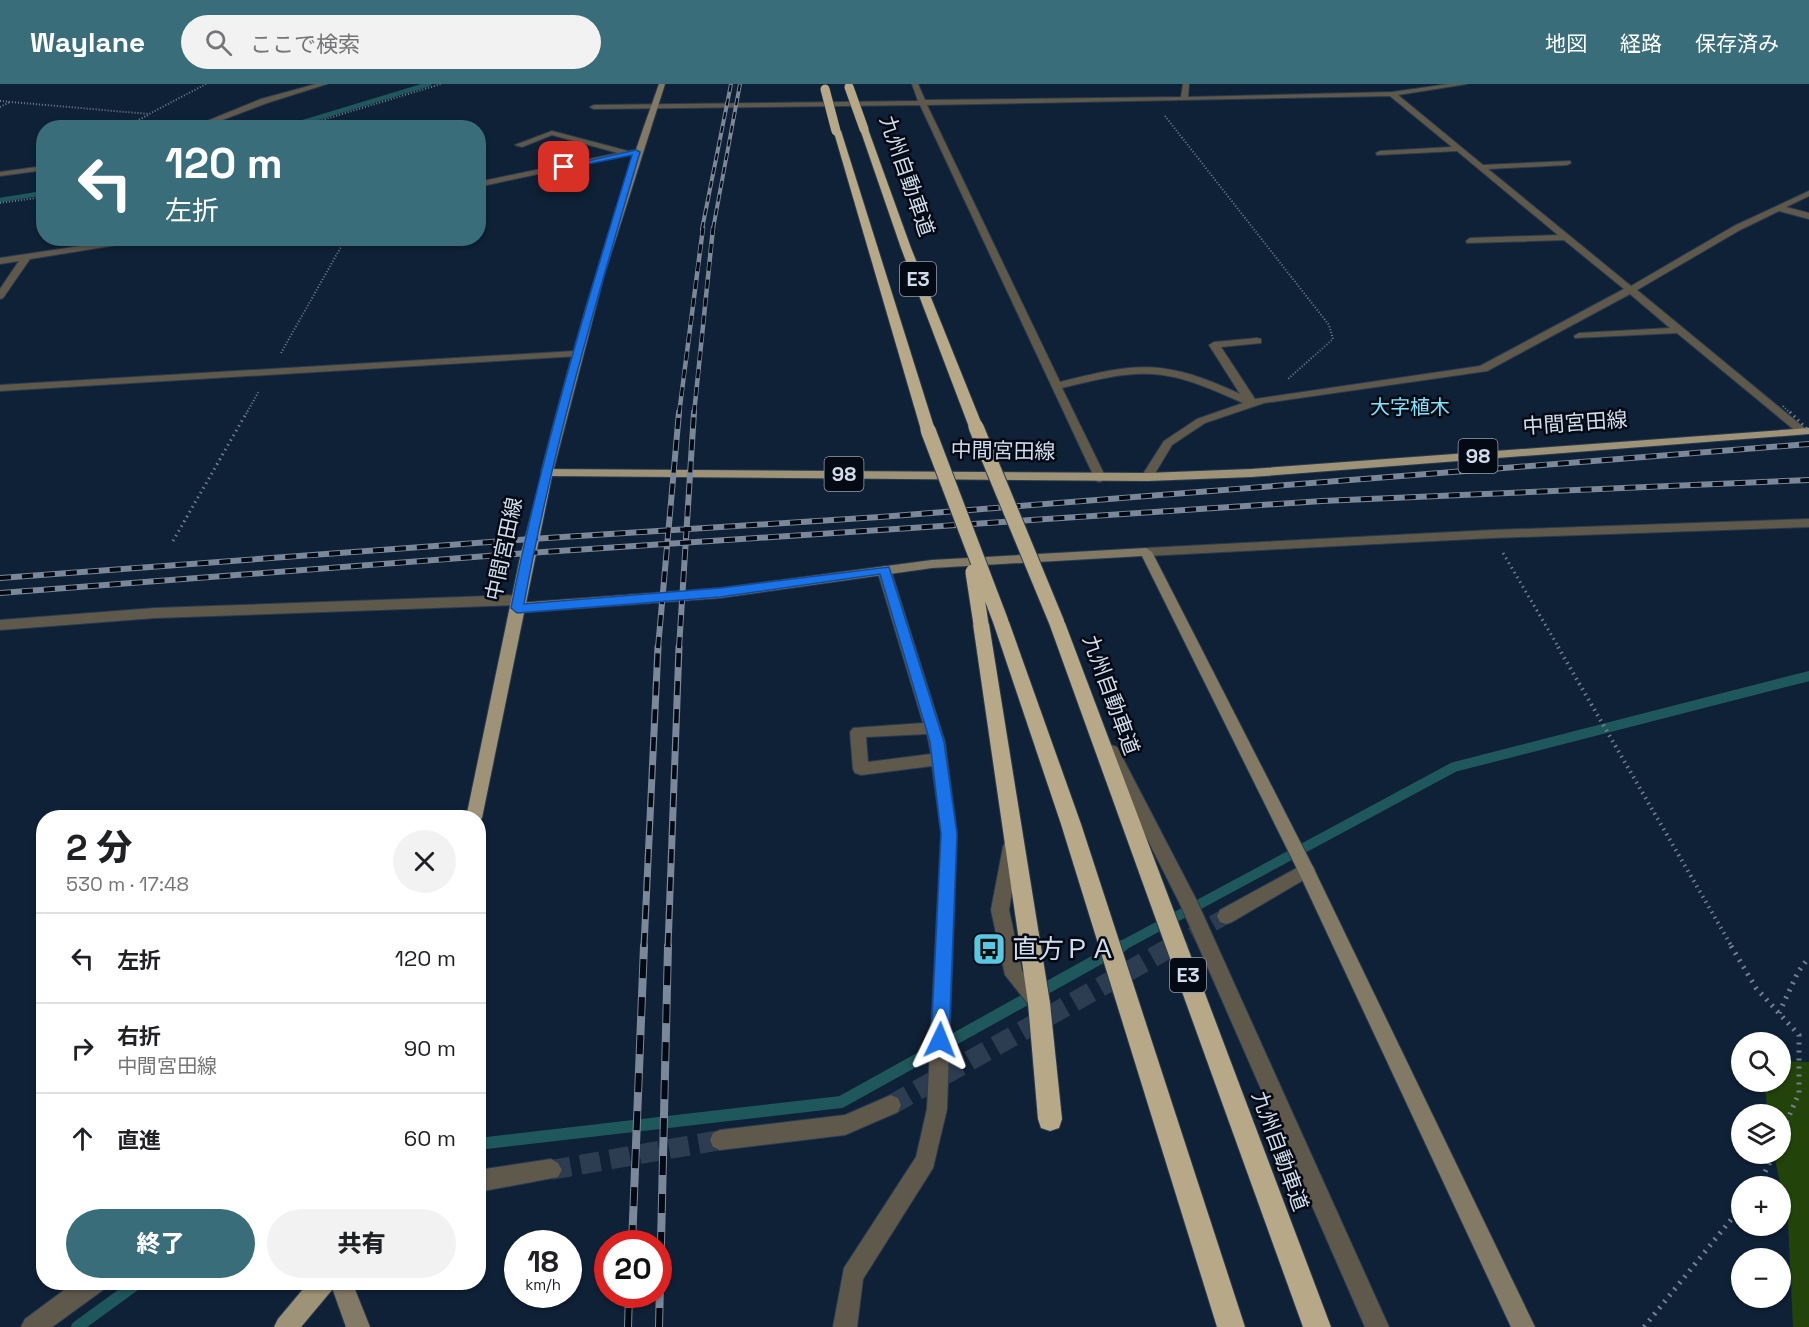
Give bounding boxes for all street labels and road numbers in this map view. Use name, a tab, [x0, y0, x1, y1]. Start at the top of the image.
street label: 九州自動車道	[874, 112, 941, 240]
road number: E3	[900, 262, 936, 296]
street label: 中間宮田線	[1522, 405, 1628, 440]
street label: 中間宮田線	[950, 436, 1056, 465]
road number: 98	[1458, 439, 1498, 473]
road number: 98	[824, 457, 864, 491]
street label: 中間宮田線	[479, 495, 528, 603]
street label: 九州自動車道	[1077, 631, 1146, 759]
road number: E3	[1170, 958, 1206, 992]
street label: 九州自動車道	[1246, 1087, 1315, 1215]

